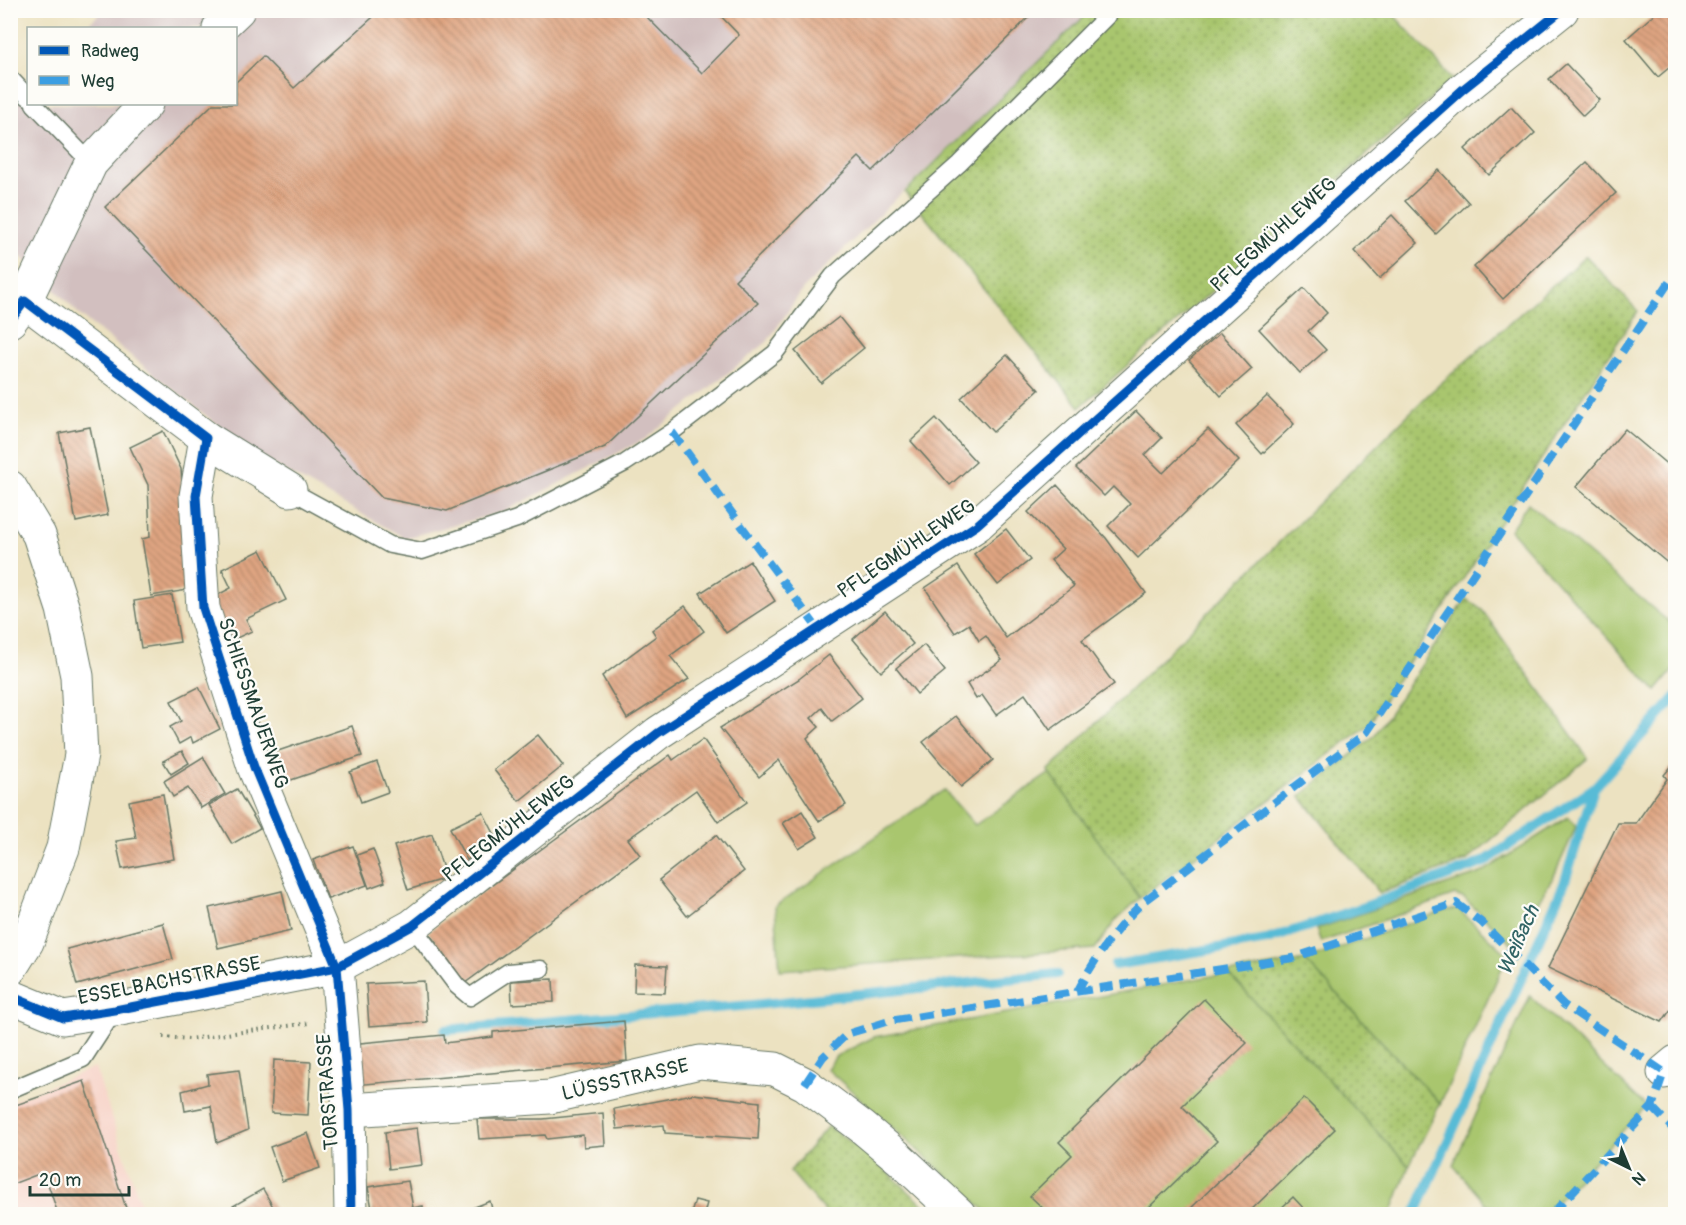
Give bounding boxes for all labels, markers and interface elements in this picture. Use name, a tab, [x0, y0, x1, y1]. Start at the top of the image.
legend	[27, 27, 237, 105]
text: Radweg	[81, 40, 139, 63]
text: Weg	[81, 70, 114, 93]
street label: PFLEGMÜHLEWEG	[1205, 171, 1342, 298]
street label: PFLEGMÜHLEWEG	[833, 493, 980, 604]
street label: SCHIESSMAUERWEG	[213, 614, 295, 792]
street label: PFLEGMÜHLEWEG	[437, 769, 579, 888]
water label: Weißach	[1491, 900, 1546, 979]
street label: ESSELBACHSTRASSE	[76, 950, 263, 1010]
street label: TORSTRASSE	[311, 1033, 344, 1151]
street label: LÜSSSTRASSE	[559, 1053, 691, 1106]
north arrow	[1599, 1138, 1659, 1198]
scale bar	[30, 1159, 129, 1197]
text: N	[1628, 1167, 1649, 1189]
text: 20 m	[39, 1169, 81, 1192]

